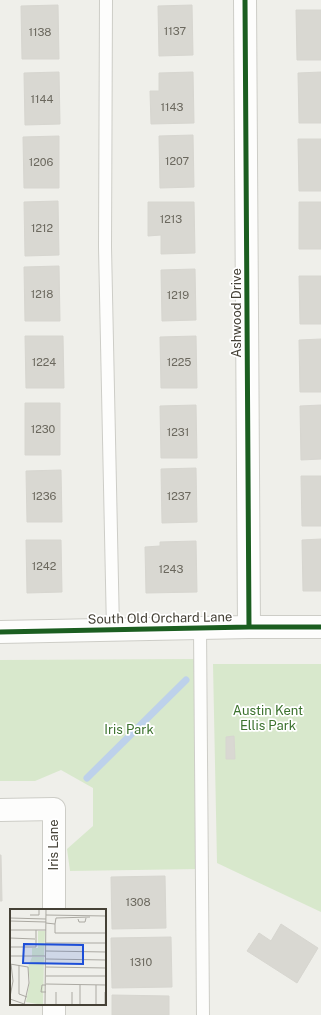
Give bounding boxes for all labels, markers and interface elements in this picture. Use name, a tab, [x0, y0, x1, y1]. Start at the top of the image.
house number: 1137	[164, 25, 187, 37]
house number: 1138	[29, 26, 51, 38]
house number: 1144	[31, 93, 53, 105]
house number: 1143	[161, 101, 183, 113]
house number: 1207	[165, 155, 189, 167]
house number: 1206	[29, 156, 53, 168]
house number: 1213	[160, 213, 182, 225]
house number: 1212	[31, 222, 53, 234]
street label: Ashwood Drive	[229, 268, 244, 358]
house number: 1218	[31, 288, 53, 300]
house number: 1219	[167, 289, 189, 301]
house number: 1224	[32, 356, 56, 368]
house number: 1225	[167, 356, 191, 368]
house number: 1230	[31, 423, 56, 435]
house number: 1231	[167, 426, 189, 438]
house number: 1236	[32, 490, 57, 502]
house number: 1237	[167, 490, 192, 502]
house number: 1242	[32, 560, 57, 572]
house number: 1243	[159, 563, 184, 575]
street label: South Old Orchard Lane	[88, 609, 232, 627]
park label: Austin Kent Ellis Park	[233, 703, 303, 733]
park label: Iris Park	[104, 722, 154, 737]
street label: Iris Lane	[46, 819, 61, 871]
house number: 1308	[125, 896, 151, 908]
inset map	[10, 909, 106, 1005]
house number: 1310	[130, 956, 153, 968]

